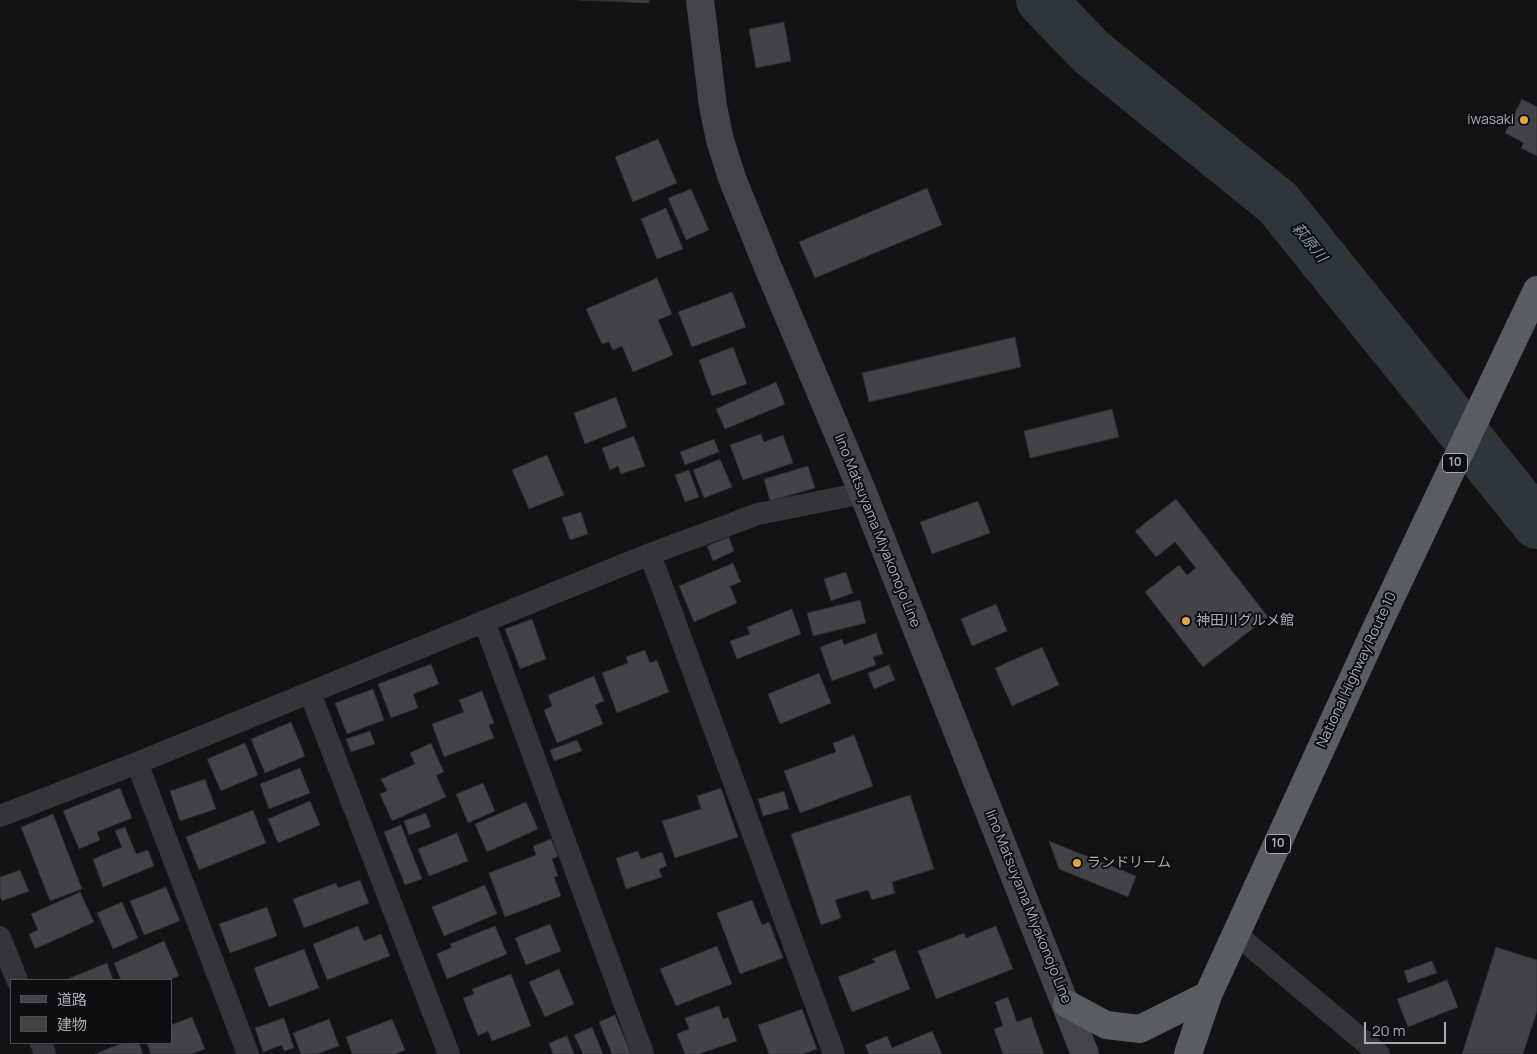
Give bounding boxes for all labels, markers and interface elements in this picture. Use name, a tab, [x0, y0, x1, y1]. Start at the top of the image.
place label: iwasaki	[1467, 112, 1514, 128]
marker: iwasaki	[1518, 114, 1530, 126]
water label: 萩原川	[1288, 220, 1330, 266]
street label: Iino Matsuyama Miyakonojo Line	[830, 432, 924, 630]
road number: 10	[1442, 453, 1468, 472]
street label: National Highway Route 10	[1314, 590, 1400, 750]
place label: 神田川グルメ館	[1196, 613, 1294, 629]
marker: 神田川グルメ館	[1180, 615, 1192, 627]
street label: Iino Matsuyama Miyakonojo Line	[981, 808, 1075, 1006]
road number: 10	[1266, 834, 1290, 854]
place label: ランドリーム	[1087, 855, 1171, 871]
marker: ランドリーム	[1071, 857, 1083, 869]
legend	[10, 979, 172, 1044]
text: 道路	[57, 989, 87, 1010]
scale bar	[1367, 1012, 1450, 1044]
text: 建物	[57, 1014, 87, 1035]
text: 20 m	[1372, 1020, 1405, 1041]

